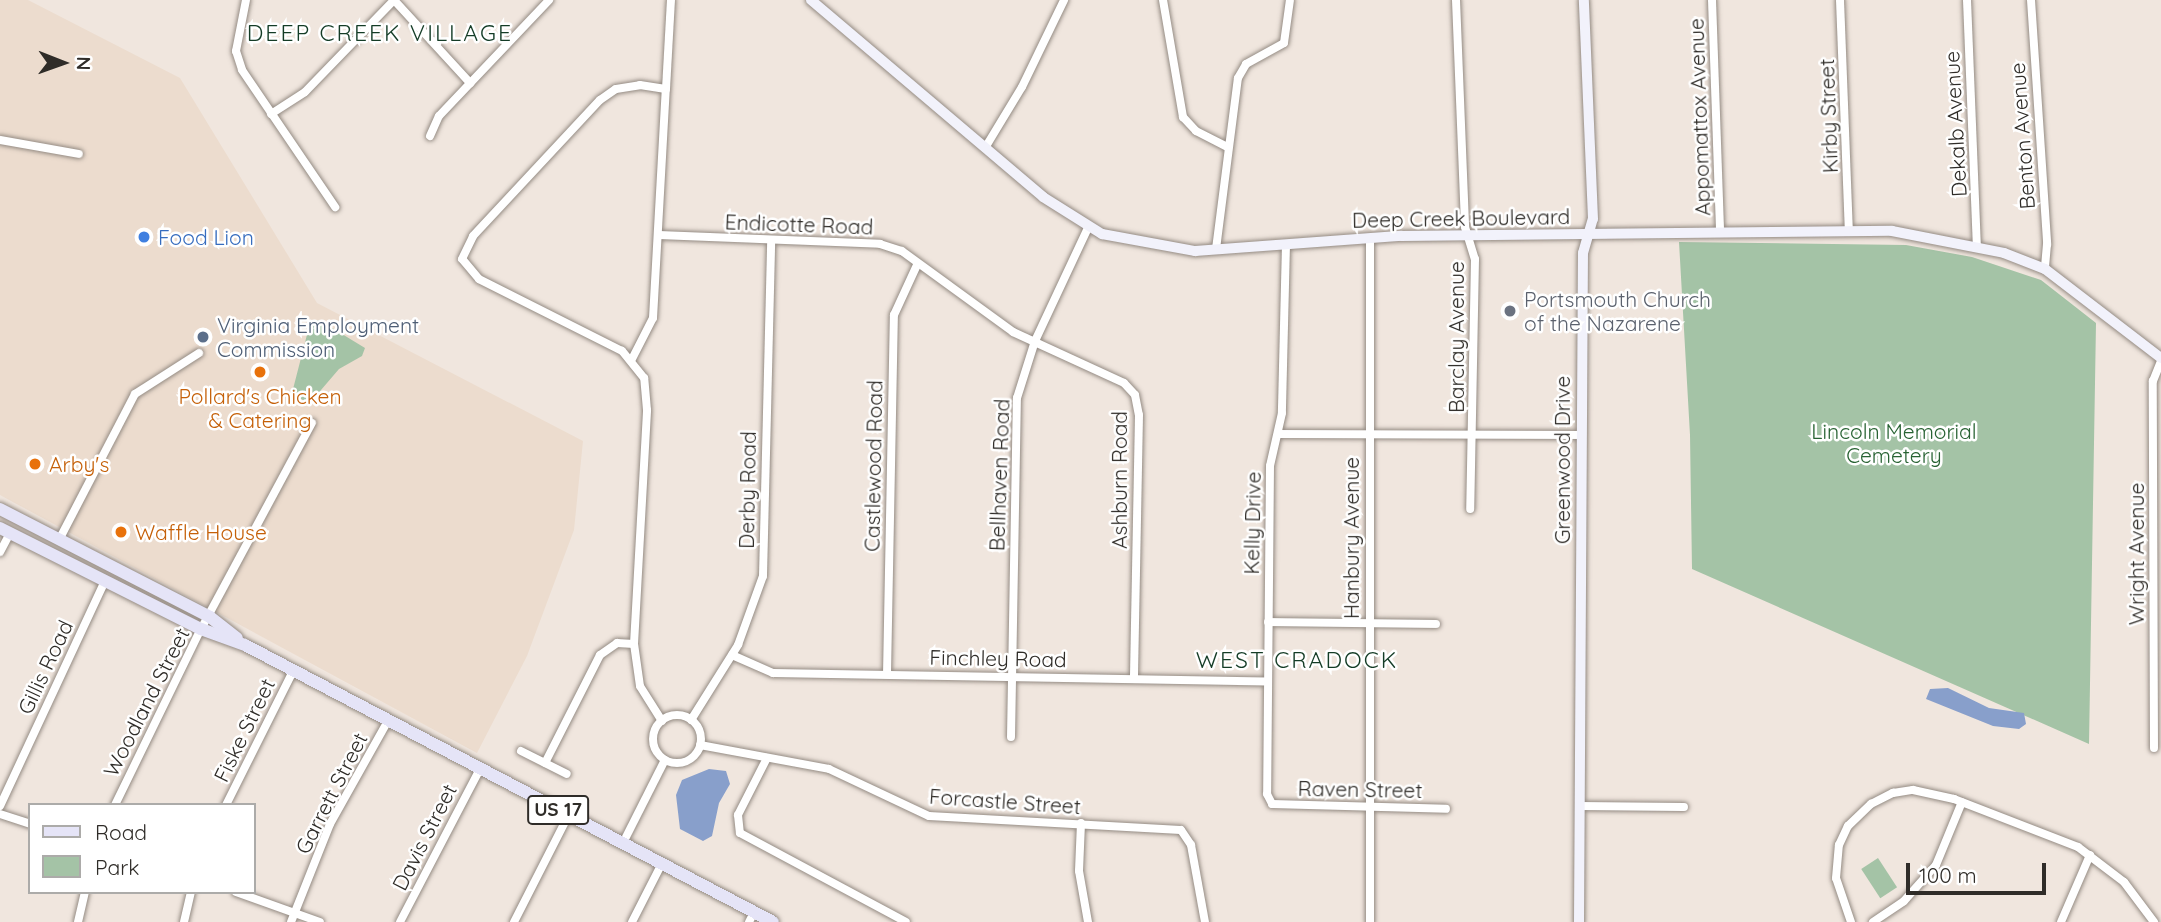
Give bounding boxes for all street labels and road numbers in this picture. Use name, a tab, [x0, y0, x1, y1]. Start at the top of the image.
street label: Appomattox Avenue	[1683, 18, 1715, 216]
street label: Dekalb Avenue	[1939, 50, 1971, 198]
street label: Kirby Street	[1813, 58, 1843, 174]
street label: Benton Avenue	[2004, 62, 2040, 210]
street label: Deep Creek Boulevard	[1352, 203, 1570, 233]
street label: Endicotte Road	[724, 209, 874, 239]
street label: Barclay Avenue	[1443, 261, 1469, 413]
street label: Greenwood Drive	[1549, 376, 1575, 544]
street label: Castlewood Road	[859, 380, 887, 552]
street label: Bellhaven Road	[984, 398, 1014, 552]
street label: Ashburn Road	[1106, 411, 1132, 549]
street label: Derby Road	[733, 431, 761, 549]
street label: Hanbury Avenue	[1338, 457, 1364, 619]
street label: Kelly Drive	[1239, 471, 1265, 575]
street label: Wright Avenue	[2123, 483, 2149, 625]
street label: Gillis Road	[12, 616, 78, 718]
street label: Woodland Street	[98, 623, 194, 781]
street label: Finchley Road	[929, 644, 1067, 672]
street label: Fiske Street	[208, 674, 280, 786]
street label: Garrett Street	[290, 728, 372, 858]
street label: Raven Street	[1297, 775, 1423, 803]
street label: Davis Street	[386, 780, 462, 894]
street label: Forcastle Street	[928, 783, 1082, 819]
road number: US 17	[526, 794, 590, 825]

